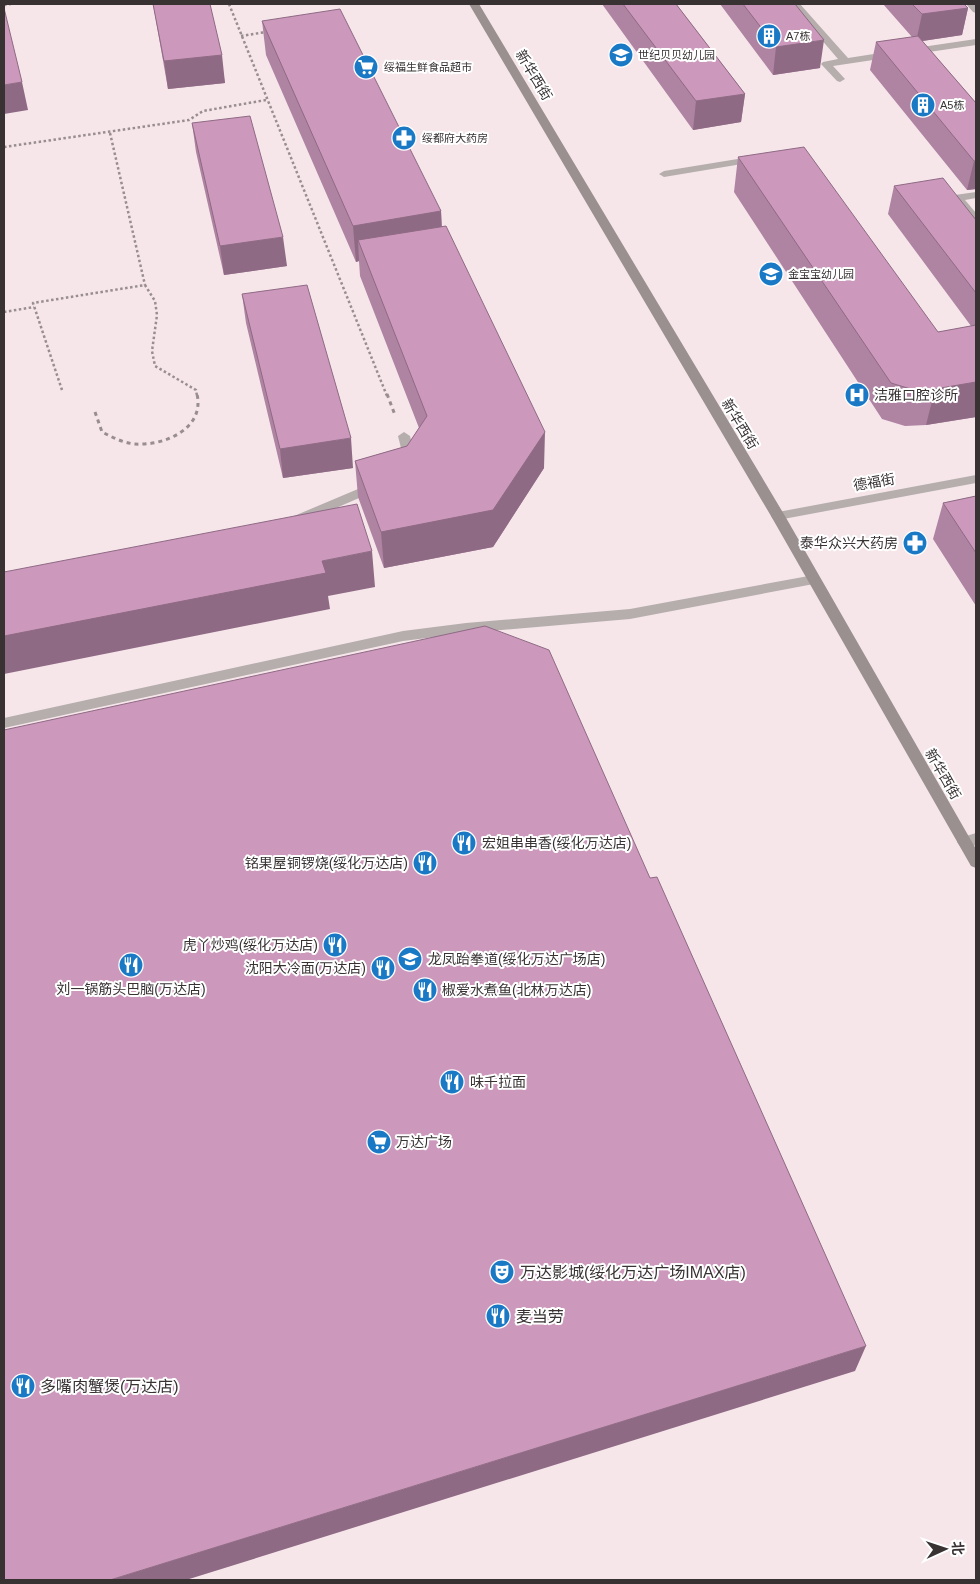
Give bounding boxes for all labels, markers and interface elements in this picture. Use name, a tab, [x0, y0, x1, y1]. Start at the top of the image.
building icon: A7栋	[756, 23, 782, 49]
place label: A7栋	[786, 30, 810, 42]
school or university icon: 世纪贝贝幼儿园	[608, 42, 634, 68]
street label: 新华西街	[513, 47, 555, 103]
place label: 世纪贝贝幼儿园	[638, 49, 715, 61]
supermarket icon: 绥福生鲜食品超市	[353, 54, 379, 80]
place label: 绥福生鲜食品超市	[384, 61, 472, 73]
building icon: A5栋	[910, 92, 936, 118]
place label: A5栋	[940, 99, 964, 111]
pharmacy icon: 绥都府大药房	[391, 125, 417, 151]
place label: 绥都府大药房	[422, 132, 488, 144]
school or university icon: 金宝宝幼儿园	[758, 261, 784, 287]
place label: 金宝宝幼儿园	[788, 268, 854, 280]
hospital icon: 洁雅口腔诊所	[844, 382, 870, 408]
place label: 洁雅口腔诊所	[874, 387, 958, 403]
street label: 新华西街	[719, 396, 761, 452]
street label: 德福街	[852, 470, 896, 494]
pharmacy icon: 泰华众兴大药房	[902, 530, 928, 556]
place label: 泰华众兴大药房	[800, 535, 898, 551]
street label: 新华西街	[922, 746, 964, 802]
restaurant icon: 宏姐串串香(绥化万达店)	[451, 830, 477, 856]
place label: 宏姐串串香(绥化万达店)	[482, 835, 631, 851]
restaurant icon: 铭果屋铜锣烧(绥化万达店)	[412, 850, 438, 876]
place label: 铭果屋铜锣烧(绥化万达店)	[245, 855, 408, 871]
restaurant icon: 虎丫炒鸡(绥化万达店)	[322, 932, 348, 958]
place label: 虎丫炒鸡(绥化万达店)	[183, 937, 318, 953]
school or university icon: 龙凤跆拳道(绥化万达广场店)	[397, 946, 423, 972]
place label: 龙凤跆拳道(绥化万达广场店)	[428, 951, 605, 967]
restaurant icon: 刘一锅筋头巴脑(万达店)	[118, 952, 144, 978]
restaurant icon: 沈阳大冷面(万达店)	[370, 955, 396, 981]
place label: 沈阳大冷面(万达店)	[245, 960, 366, 976]
restaurant icon: 椒爱水煮鱼(北林万达店)	[412, 977, 438, 1003]
place label: 刘一锅筋头巴脑(万达店)	[56, 981, 206, 997]
place label: 椒爱水煮鱼(北林万达店)	[442, 982, 591, 998]
restaurant icon: 味千拉面	[439, 1069, 465, 1095]
place label: 味千拉面	[470, 1074, 526, 1090]
supermarket icon: 万达广场	[366, 1129, 392, 1155]
place label: 万达广场	[396, 1134, 452, 1150]
theatre icon: 万达影城(绥化万达广场IMAX店)	[489, 1259, 515, 1285]
place label: 万达影城(绥化万达广场IMAX店)	[520, 1264, 746, 1281]
restaurant icon: 麦当劳	[485, 1303, 511, 1329]
place label: 麦当劳	[516, 1308, 564, 1325]
restaurant icon: 多嘴肉蟹煲(万达店)	[10, 1373, 36, 1399]
place label: 多嘴肉蟹煲(万达店)	[40, 1378, 179, 1395]
north arrow	[920, 1524, 970, 1574]
text: 北	[950, 1541, 966, 1556]

